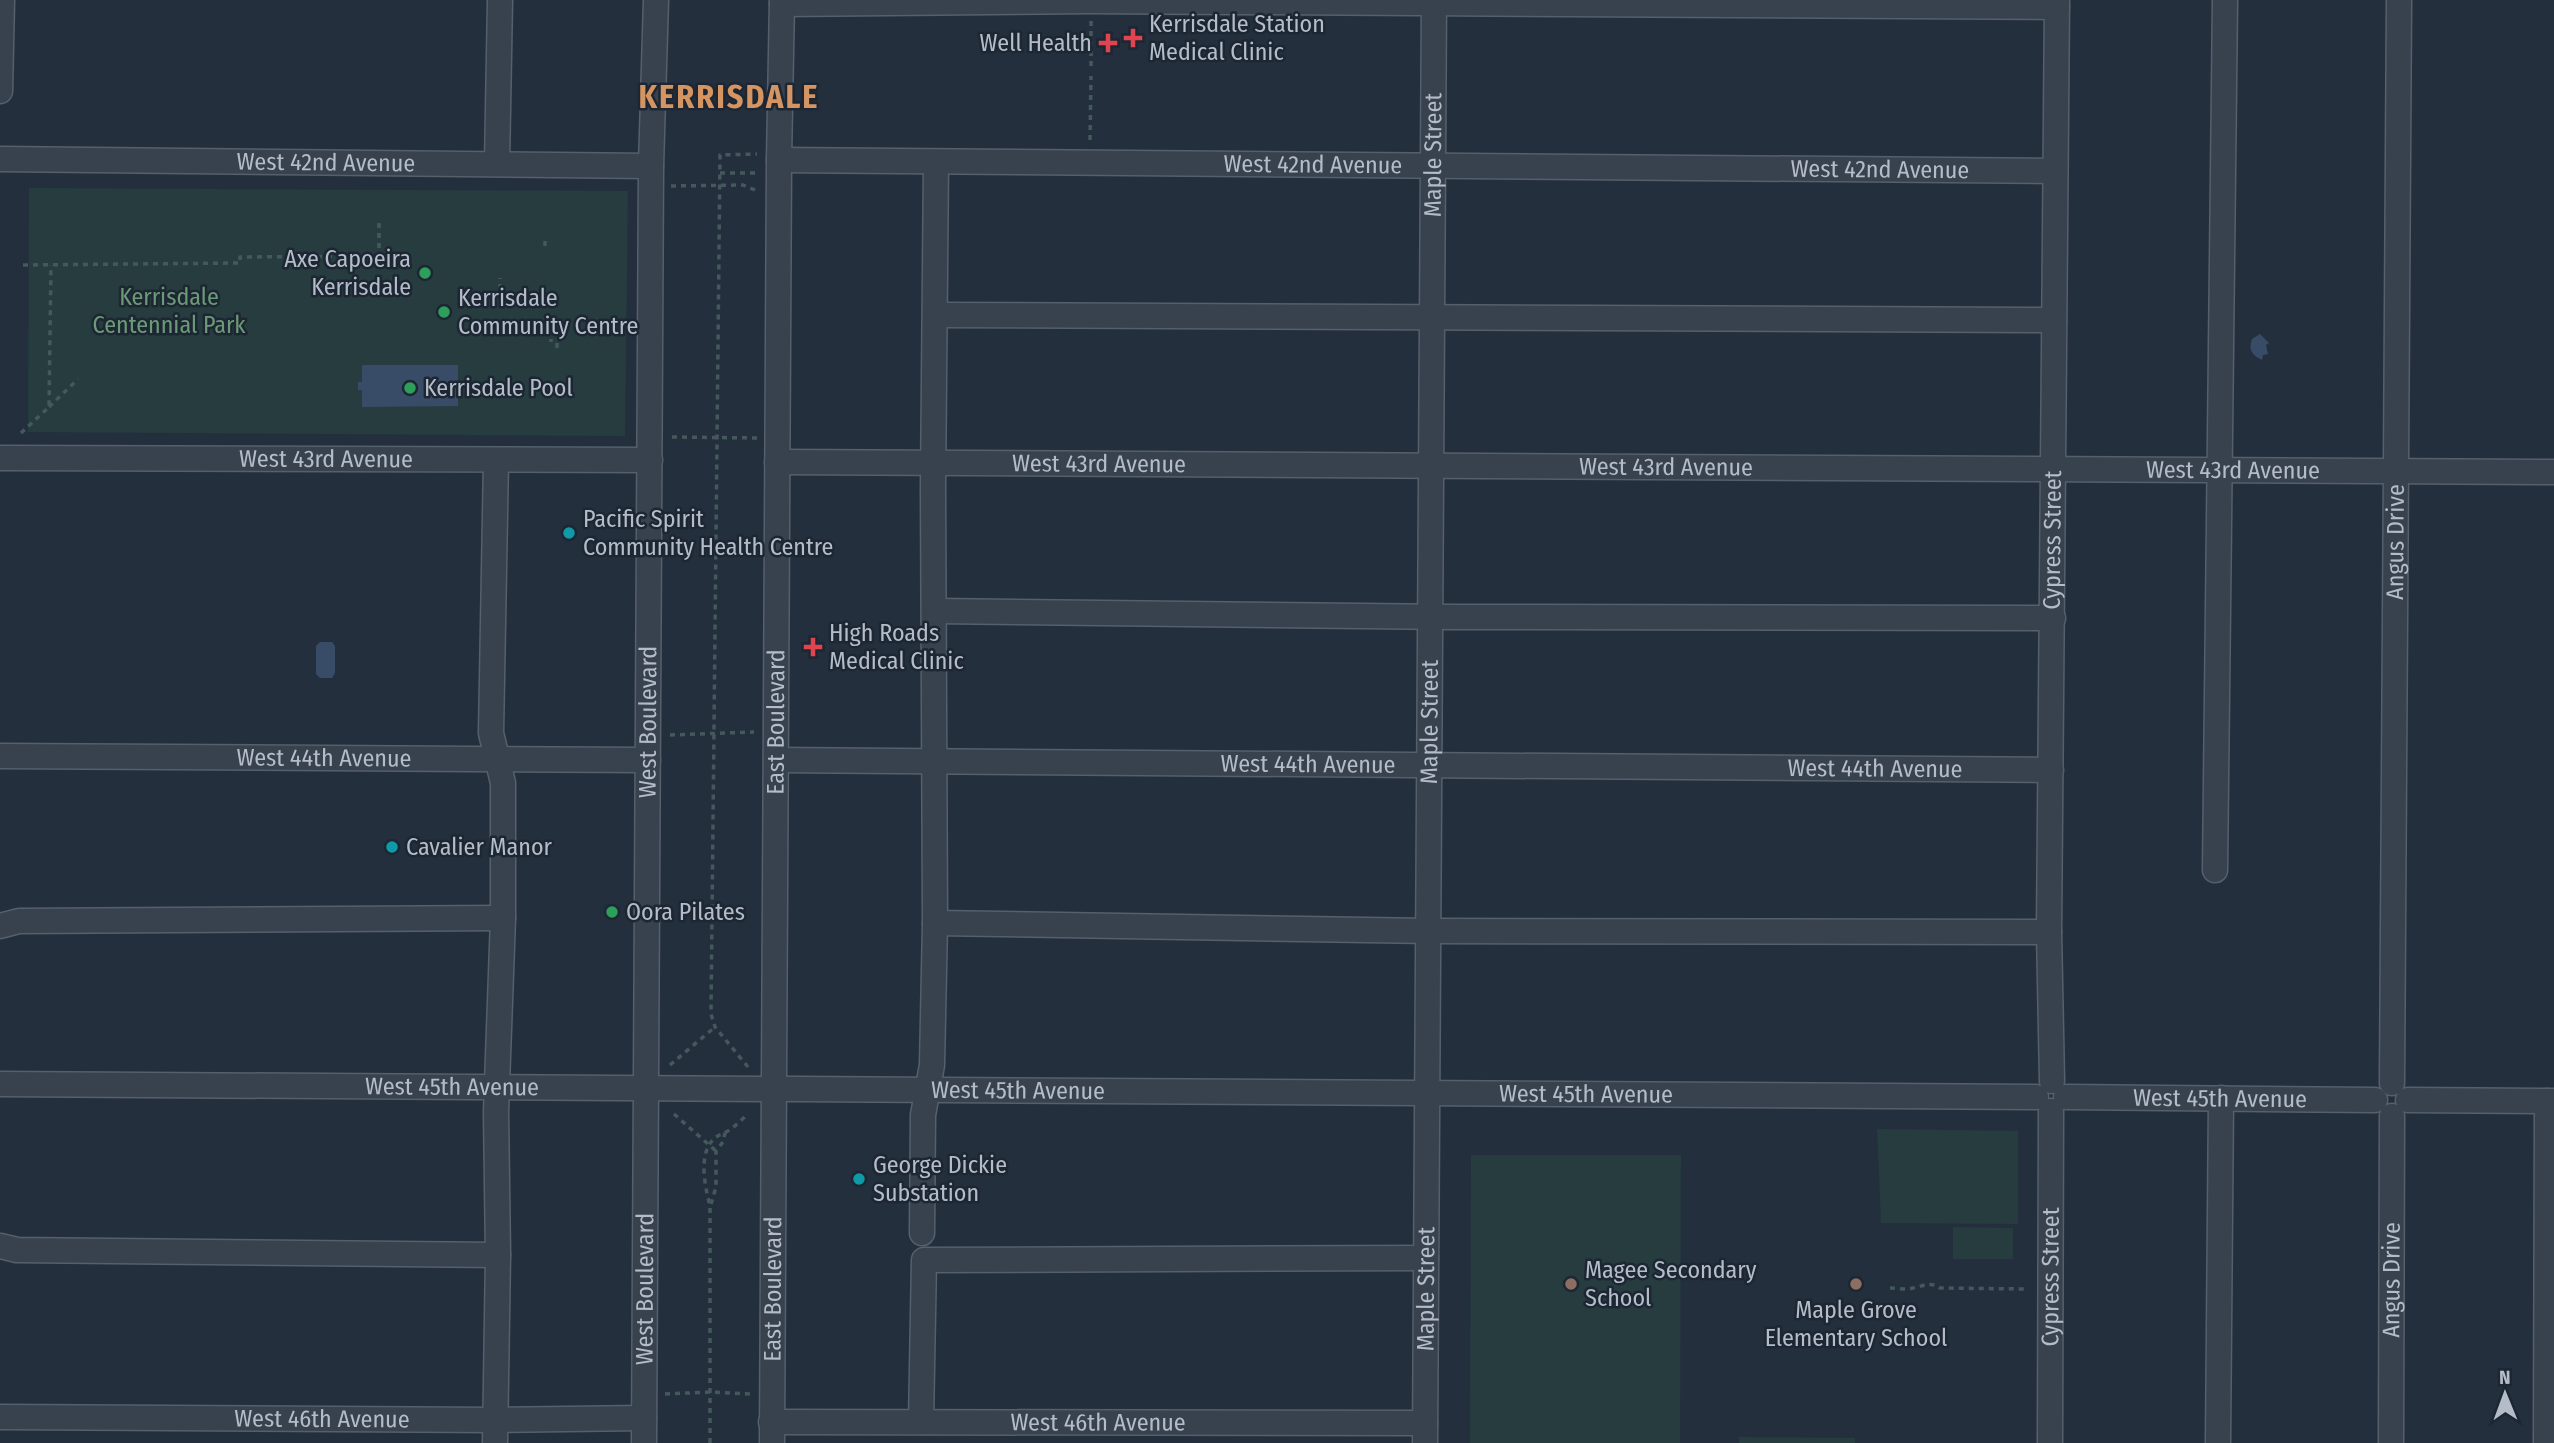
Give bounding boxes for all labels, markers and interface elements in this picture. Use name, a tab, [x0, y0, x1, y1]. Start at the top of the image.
place label: Kerrisdale Station Medical Clinic	[1149, 10, 1325, 66]
marker: Kerrisdale Station Medical Clinic	[1123, 28, 1143, 48]
place label: Well Health	[980, 29, 1092, 57]
marker: Well Health	[1098, 33, 1118, 53]
district label: KERRISDALE	[638, 78, 820, 116]
street label: Maple Street	[1419, 93, 1447, 217]
street label: West 42nd Avenue	[237, 148, 415, 177]
street label: West 42nd Avenue	[1224, 150, 1402, 179]
street label: West 42nd Avenue	[1791, 155, 1969, 184]
place label: Axe Capoeira Kerrisdale	[284, 245, 411, 301]
marker: Axe Capoeira Kerrisdale	[417, 265, 433, 281]
park label: Kerrisdale Centennial Park	[92, 283, 246, 339]
place label: Kerrisdale Community Centre	[458, 284, 638, 340]
marker: Kerrisdale Community Centre	[436, 304, 452, 320]
place label: Kerrisdale Pool	[424, 374, 573, 402]
marker: Kerrisdale Pool	[402, 380, 418, 396]
street label: West 43rd Avenue	[239, 445, 413, 473]
street label: West 43rd Avenue	[1012, 449, 1186, 478]
street label: West 43rd Avenue	[1579, 453, 1753, 481]
street label: West 43rd Avenue	[2146, 456, 2320, 485]
street label: Cypress Street	[2038, 470, 2067, 610]
street label: Angus Drive	[2381, 484, 2410, 600]
place label: Pacific Spirit Community Health Centre	[583, 505, 833, 561]
marker: Pacific Spirit Community Health Centre	[561, 525, 577, 541]
place label: High Roads Medical Clinic	[829, 619, 964, 675]
marker: High Roads Medical Clinic	[803, 637, 823, 657]
street label: West Boulevard	[634, 646, 662, 798]
street label: East Boulevard	[762, 649, 790, 795]
street label: Maple Street	[1415, 660, 1444, 784]
street label: West 44th Avenue	[236, 743, 412, 773]
street label: West 44th Avenue	[1220, 749, 1396, 779]
street label: West 44th Avenue	[1787, 754, 1963, 783]
place label: Cavalier Manor	[406, 833, 553, 861]
marker: Cavalier Manor	[384, 839, 400, 855]
place label: Oora Pilates	[626, 898, 745, 926]
marker: Oora Pilates	[604, 904, 620, 920]
street label: West 45th Avenue	[365, 1072, 539, 1101]
street label: West 45th Avenue	[931, 1076, 1105, 1105]
street label: West 45th Avenue	[1499, 1080, 1673, 1109]
street label: West 45th Avenue	[2133, 1084, 2307, 1113]
place label: George Dickie Substation	[873, 1151, 1007, 1207]
marker: George Dickie Substation	[851, 1171, 867, 1187]
street label: Cypress Street	[2036, 1207, 2065, 1347]
street label: West Boulevard	[630, 1213, 659, 1365]
street label: East Boulevard	[758, 1216, 787, 1362]
street label: Angus Drive	[2377, 1222, 2406, 1338]
street label: Maple Street	[1412, 1227, 1440, 1351]
place label: Magee Secondary School	[1585, 1256, 1757, 1312]
marker: Magee Secondary School	[1563, 1276, 1579, 1292]
marker: Maple Grove Elementary School	[1848, 1276, 1864, 1292]
place label: Maple Grove Elementary School	[1765, 1296, 1947, 1352]
north arrow	[2470, 1359, 2540, 1429]
text: N	[2499, 1366, 2511, 1389]
street label: West 46th Avenue	[234, 1404, 410, 1433]
street label: West 46th Avenue	[1010, 1408, 1186, 1437]

